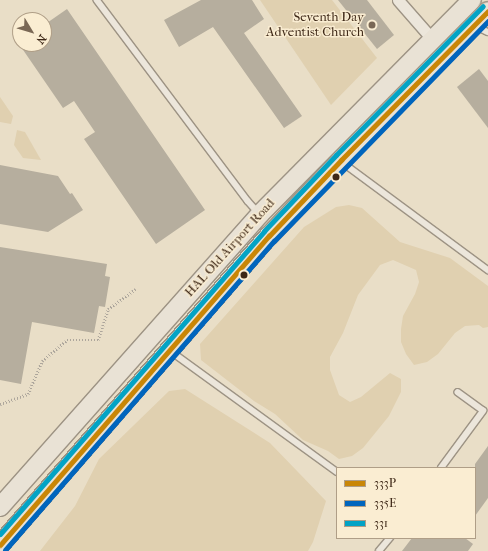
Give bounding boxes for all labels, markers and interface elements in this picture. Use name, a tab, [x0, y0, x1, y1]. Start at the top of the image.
place label: Seventh Day Adventist Church	[266, 10, 364, 41]
north arrow	[12, 12, 52, 52]
marker: Seventh Day Adventist Church	[367, 20, 377, 30]
text: N	[33, 32, 49, 46]
unlabelled marker	[331, 172, 341, 182]
street label: HAL Old Airport Road	[182, 196, 278, 300]
unlabelled marker	[239, 270, 249, 280]
legend	[336, 467, 476, 539]
text: 333P	[374, 476, 396, 490]
text: 335E	[374, 496, 396, 510]
text: 331	[374, 516, 388, 530]

